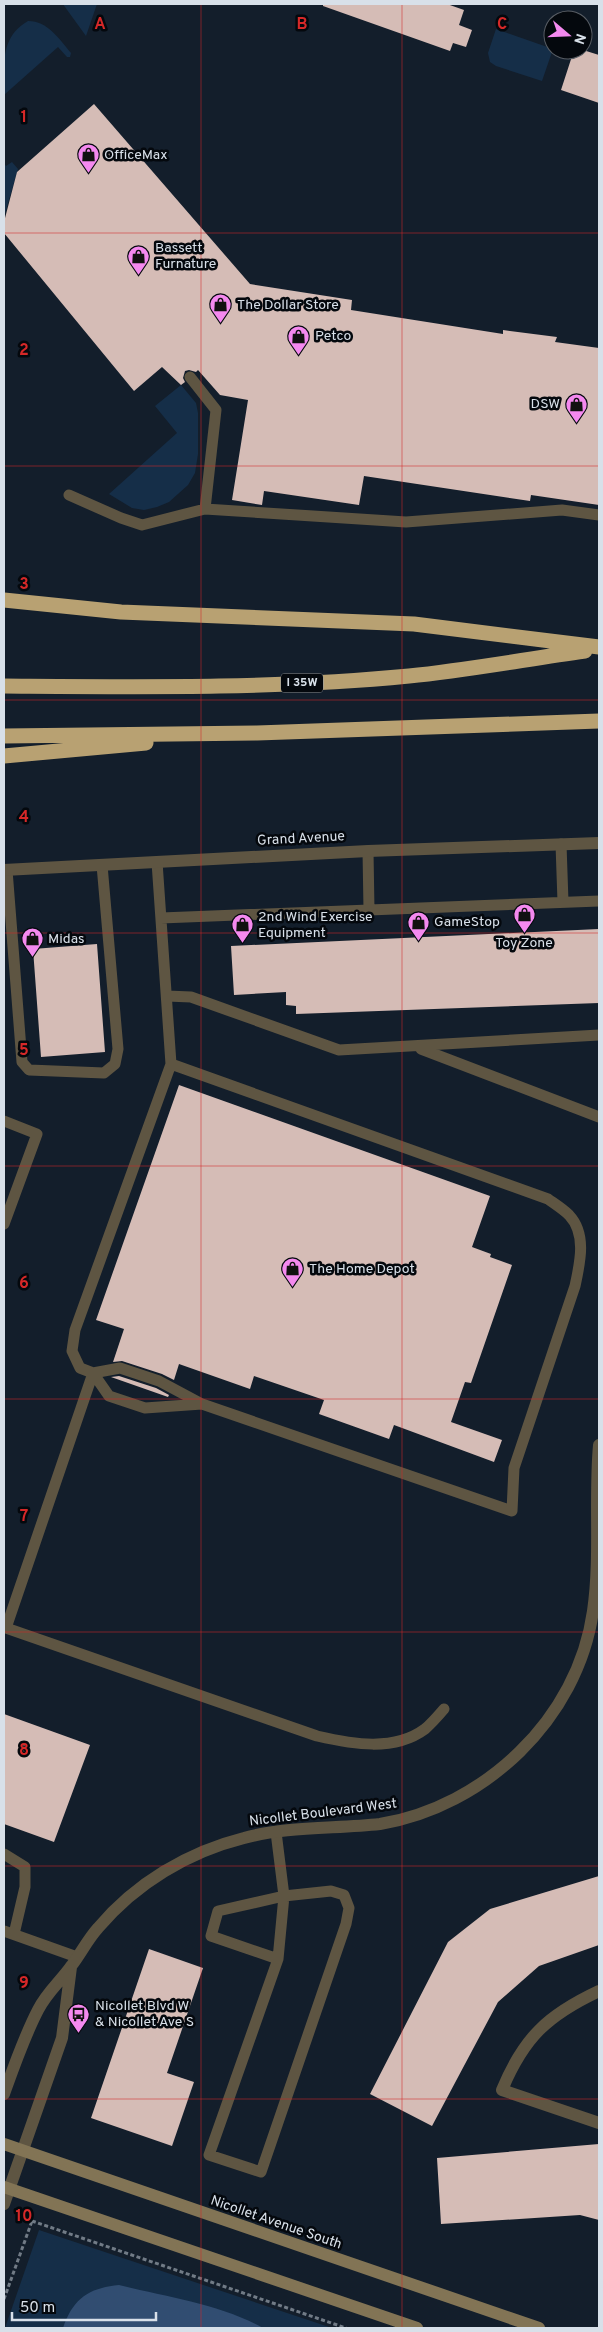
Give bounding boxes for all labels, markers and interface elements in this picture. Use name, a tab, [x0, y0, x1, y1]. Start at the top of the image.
north arrow	[543, 10, 593, 60]
text: A	[94, 15, 106, 35]
text: B	[296, 15, 308, 35]
text: C	[497, 15, 507, 35]
text: N	[569, 31, 589, 46]
text: 1	[21, 108, 27, 128]
shop icon: OfficeMax	[76, 143, 100, 174]
place label: OfficeMax	[104, 147, 168, 164]
place label: Bassett Furnature	[155, 240, 216, 273]
shop icon: Bassett Furnature	[127, 244, 151, 275]
shop icon: The Dollar Store	[209, 293, 233, 324]
place label: The Dollar Store	[237, 297, 339, 314]
shop icon: Petco	[287, 324, 311, 355]
place label: Petco	[315, 328, 352, 345]
text: 2	[19, 341, 29, 361]
shop icon: DSW	[564, 392, 588, 423]
place label: DSW	[531, 396, 560, 413]
text: 3	[19, 575, 29, 595]
road number: I 35W	[281, 674, 323, 692]
text: 4	[19, 808, 29, 828]
street label: Grand Avenue	[257, 828, 345, 850]
shop icon: Toy Zone	[512, 903, 536, 934]
place label: 2nd Wind Exercise Equipment	[258, 909, 373, 942]
shop icon: GameStop	[406, 910, 430, 941]
shop icon: 2nd Wind Exercise Equipment	[230, 913, 254, 944]
place label: GameStop	[434, 914, 500, 931]
shop icon: Midas	[20, 927, 44, 958]
place label: Midas	[48, 931, 85, 948]
place label: Toy Zone	[495, 935, 553, 952]
text: 5	[19, 1041, 29, 1061]
shop icon: The Home Depot	[281, 1257, 305, 1288]
place label: The Home Depot	[309, 1261, 415, 1278]
text: 6	[19, 1274, 29, 1294]
text: 7	[20, 1507, 28, 1527]
text: 8	[19, 1741, 29, 1761]
street label: Nicollet Boulevard West	[248, 1796, 398, 1830]
text: 9	[19, 1974, 29, 1994]
place label: Nicollet Blvd W & Nicollet Ave S	[95, 1998, 194, 2031]
bus stop icon: Nicollet Blvd W & Nicollet Ave S	[67, 2002, 91, 2033]
street label: Nicollet Avenue South	[208, 2193, 344, 2253]
text: 10	[16, 2207, 32, 2227]
scale bar	[12, 2290, 156, 2322]
text: 50 m	[20, 2299, 55, 2318]

